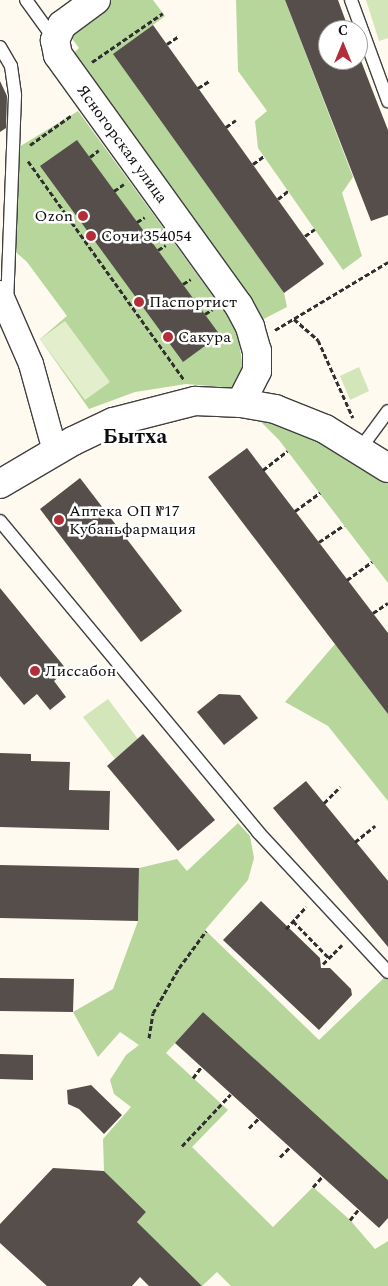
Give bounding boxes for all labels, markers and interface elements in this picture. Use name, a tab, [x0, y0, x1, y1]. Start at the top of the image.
north arrow	[318, 20, 368, 70]
text: С	[338, 20, 348, 41]
street label: Ясногорская улица	[73, 81, 171, 207]
place label: Ozon	[35, 206, 73, 226]
marker: Ozon	[77, 210, 89, 222]
place label: Сочи 354054	[101, 226, 192, 246]
marker: Сочи 354054	[85, 230, 97, 242]
place label: Паспортист	[149, 292, 237, 312]
marker: Паспортист	[133, 296, 145, 308]
place label: Сакура	[178, 327, 231, 347]
marker: Сакура	[162, 331, 174, 343]
district label: Бытха	[103, 424, 167, 450]
place label: Аптека ОП №17 Кубаньфармация	[69, 501, 196, 539]
marker: Аптека ОП №17 Кубаньфармация	[53, 514, 65, 526]
place label: Лиссабон	[45, 661, 116, 681]
marker: Лиссабон	[29, 665, 41, 677]

